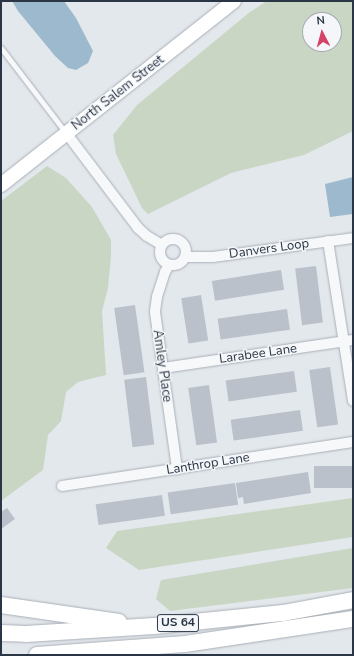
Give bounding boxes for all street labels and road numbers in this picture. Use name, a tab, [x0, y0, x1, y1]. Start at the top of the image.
street label: North Salem Street	[69, 52, 167, 134]
street label: Danvers Loop	[228, 236, 310, 262]
street label: Amley Place	[149, 329, 175, 403]
street label: Larabee Lane	[218, 341, 298, 367]
street label: Lanthrop Lane	[165, 450, 251, 478]
road number: US 64	[156, 613, 200, 633]

